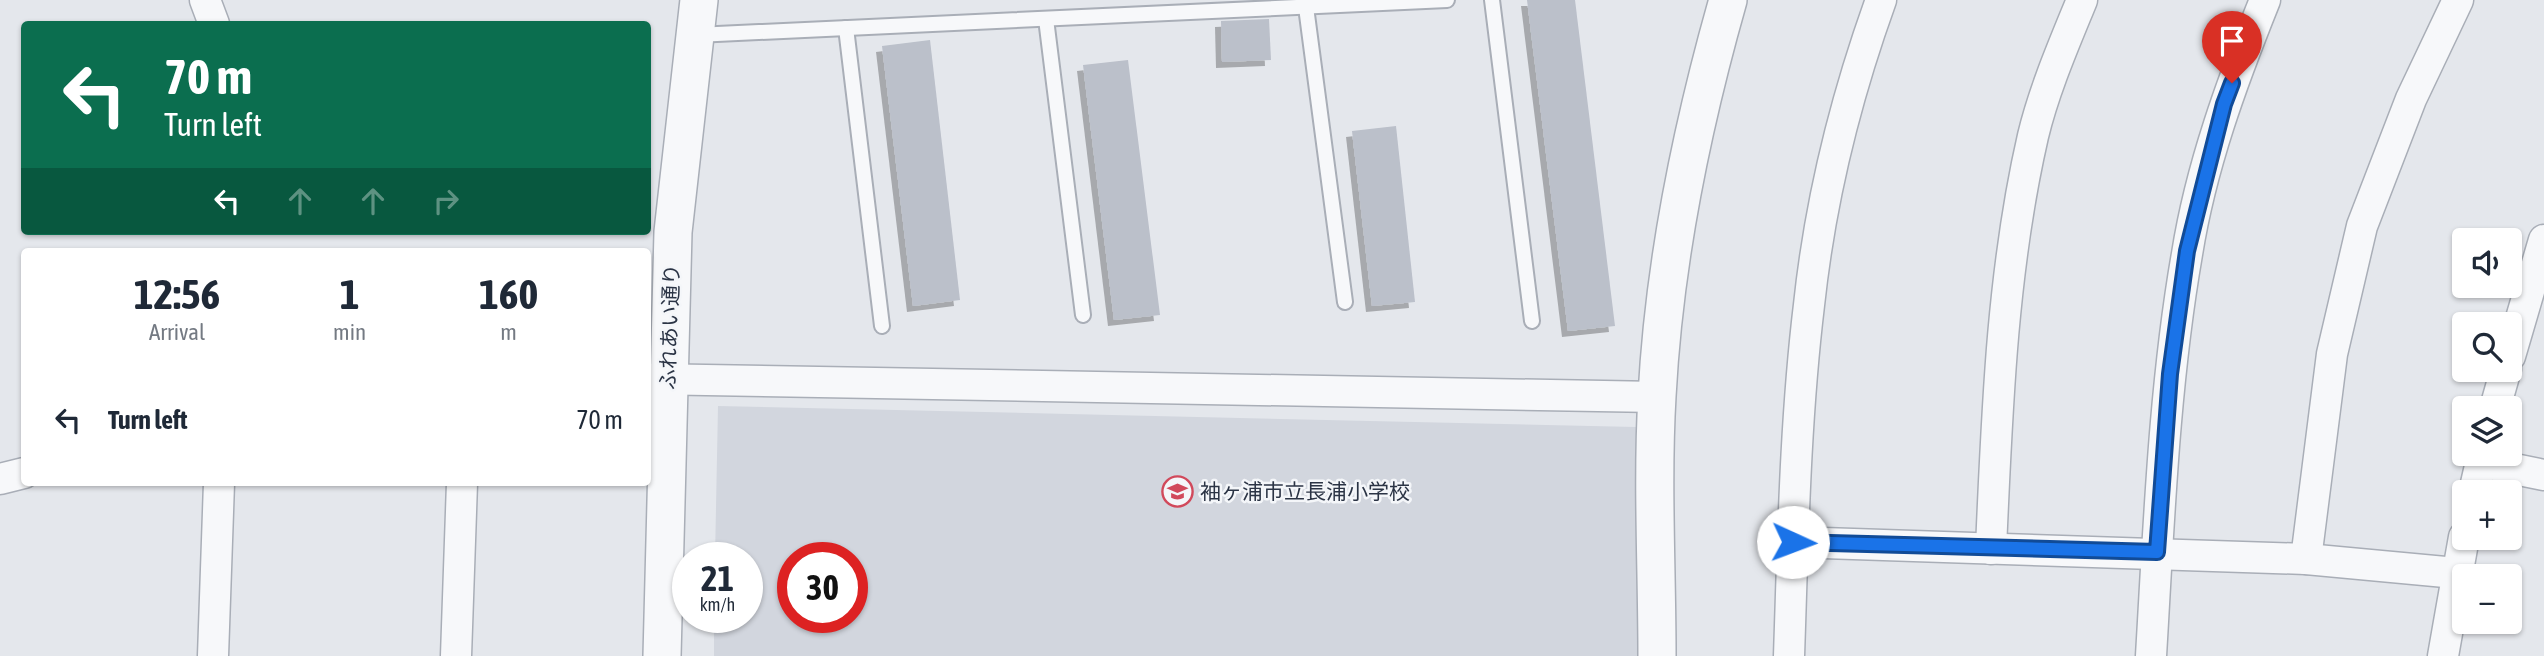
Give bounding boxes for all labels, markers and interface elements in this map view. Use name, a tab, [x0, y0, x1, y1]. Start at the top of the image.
pin	[2202, 11, 2262, 83]
icon: arrive	[2213, 22, 2251, 60]
text: 70 m	[164, 48, 252, 104]
icon: left	[49, 49, 140, 140]
text: Turn left	[164, 106, 262, 143]
icon: left	[208, 182, 246, 220]
icon: ahead	[281, 182, 319, 220]
icon: ahead	[354, 182, 392, 220]
icon: right	[427, 182, 465, 220]
map controls	[2452, 228, 2522, 634]
button: sound	[2452, 228, 2522, 298]
street label: ふれあい通り	[655, 264, 683, 390]
text: 12:56	[134, 270, 220, 318]
text: 1	[340, 270, 359, 318]
text: 160	[479, 270, 538, 318]
button: search	[2452, 312, 2522, 382]
text: Arrival	[149, 319, 205, 345]
text: min	[333, 319, 366, 345]
text: m	[500, 319, 517, 345]
button: layers	[2452, 396, 2522, 466]
icon: left	[49, 401, 87, 439]
text: Turn left	[108, 405, 188, 435]
text: 70 m	[576, 405, 623, 435]
school or university icon: 袖ヶ浦市立長浦小学校	[1160, 475, 1194, 509]
place label: 袖ヶ浦市立長浦小学校	[1200, 479, 1410, 503]
button: +	[2452, 480, 2522, 550]
position arrow	[1756, 505, 1830, 579]
speed limit sign: 30	[777, 542, 868, 633]
text: 21	[701, 558, 734, 598]
button: −	[2452, 564, 2522, 634]
text: km/h	[700, 594, 735, 615]

